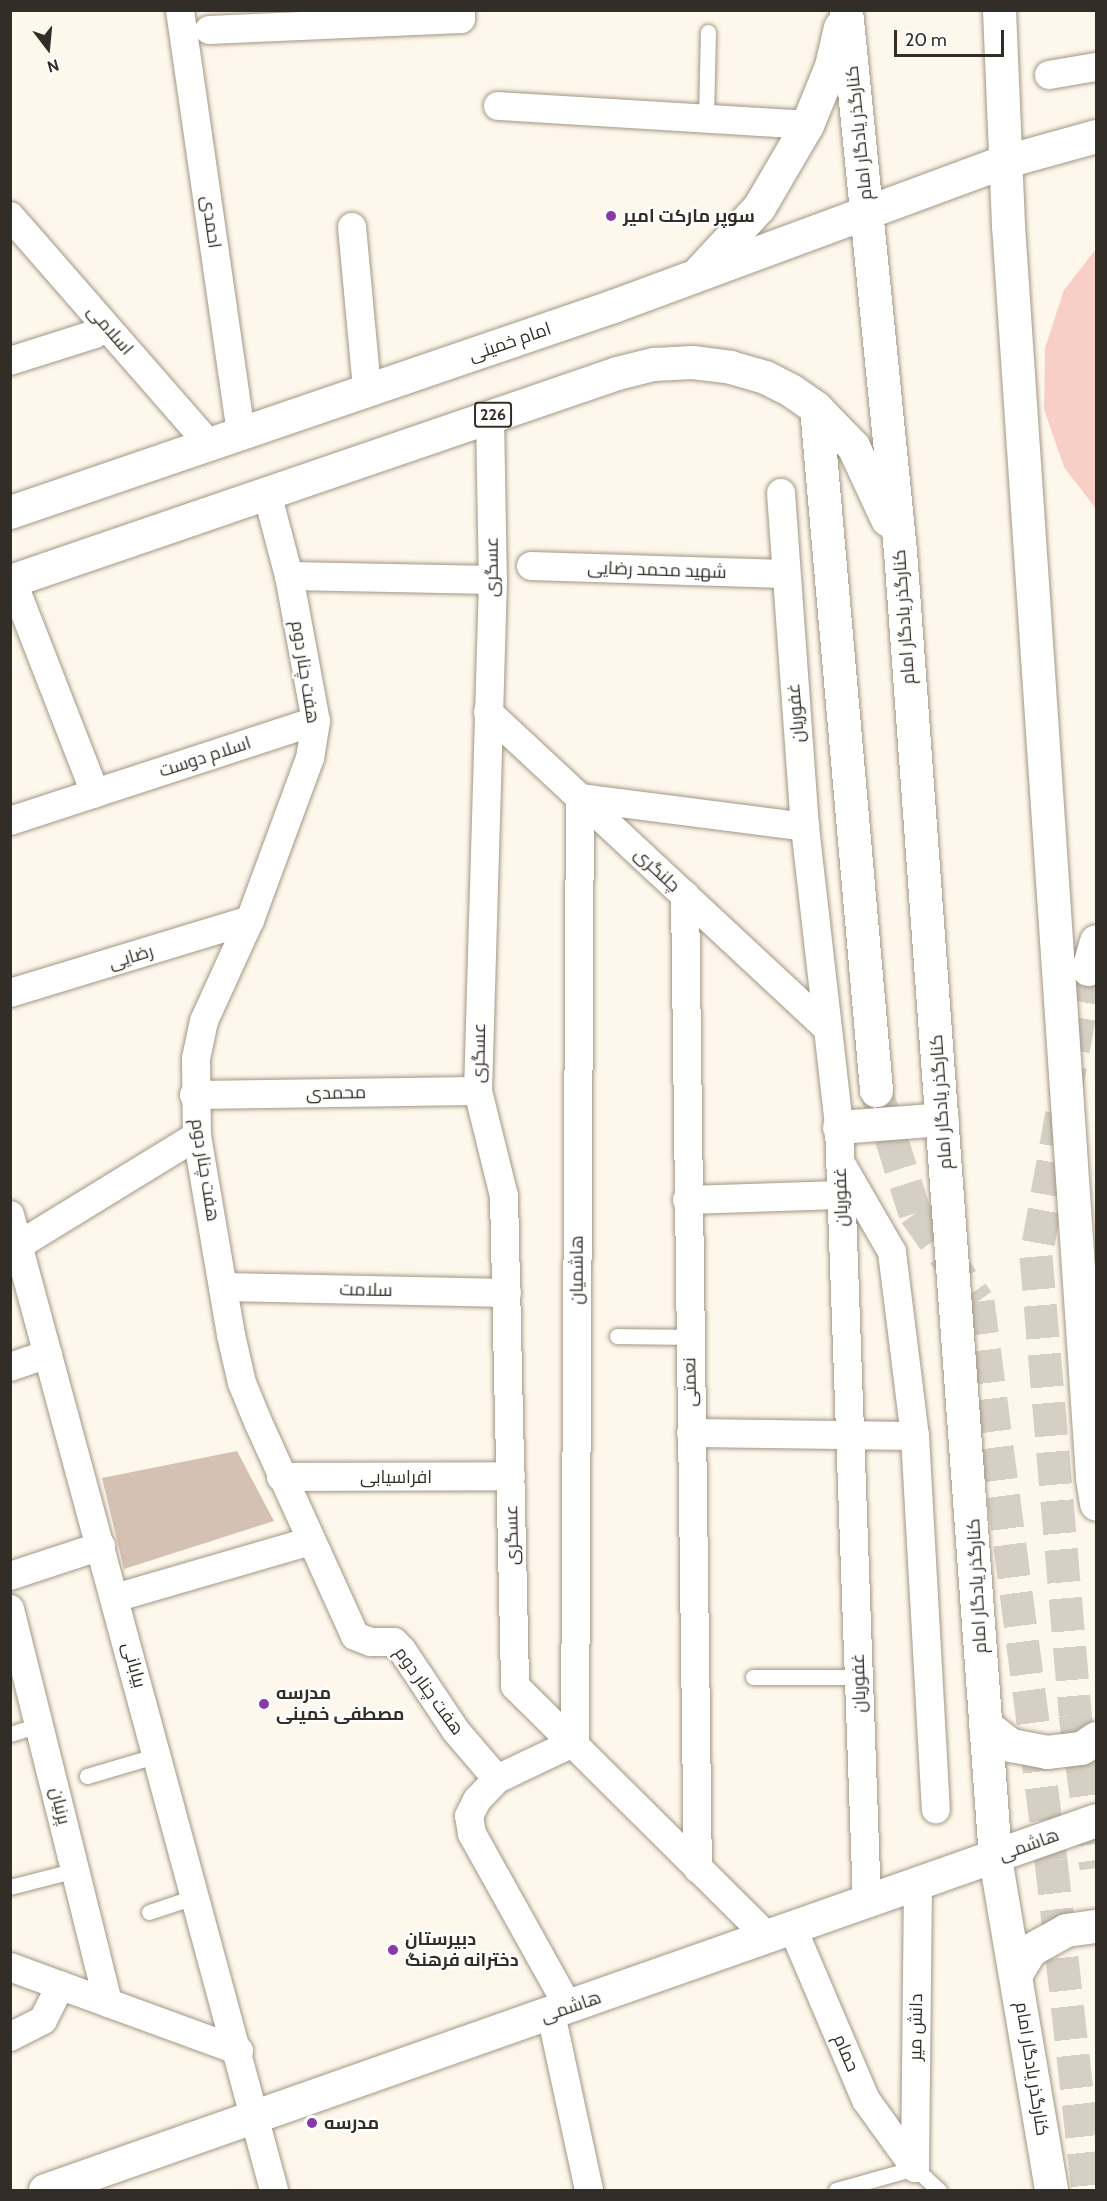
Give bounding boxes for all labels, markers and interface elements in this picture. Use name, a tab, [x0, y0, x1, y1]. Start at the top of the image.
north arrow	[18, 18, 78, 78]
scale bar	[897, 18, 1006, 56]
text: 20 m	[905, 29, 947, 51]
text: N	[45, 55, 61, 76]
street label: کنارگذر یادگار امام	[841, 65, 877, 201]
street label: احمدی	[197, 194, 225, 250]
place label: سوپر مارکت امیر	[623, 205, 755, 227]
marker: سوپر مارکت امیر	[604, 209, 618, 223]
street label: اسلامی	[82, 301, 138, 359]
street label: امام خمینی	[466, 318, 554, 366]
road number: 226	[474, 402, 512, 428]
street label: عسگری	[481, 537, 503, 597]
street label: کنارگذر یادگار امام	[889, 549, 919, 685]
street label: شهید محمد رضایی	[587, 557, 727, 583]
street label: هفت چنار دوم	[286, 619, 324, 725]
street label: غفوریان	[783, 682, 809, 744]
street label: اسلام دوست	[156, 732, 254, 782]
street label: چلنگری	[629, 843, 685, 897]
street label: رضایی	[106, 940, 156, 974]
street label: عسگری	[468, 1023, 490, 1083]
street label: کنارگذر یادگار امام	[926, 1034, 956, 1170]
street label: محمدی	[306, 1082, 366, 1104]
street label: هفت چنار دوم	[186, 1117, 224, 1223]
street label: غفوریان	[829, 1167, 853, 1227]
street label: هاشمیان	[566, 1235, 588, 1305]
street label: سلامت	[339, 1279, 393, 1301]
street label: نعمتی	[679, 1357, 701, 1407]
street label: افراسیابی	[360, 1466, 432, 1488]
street label: عسگری	[501, 1505, 523, 1565]
street label: کنارگذر یادگار امام	[963, 1518, 991, 1654]
street label: بیابانی	[118, 1640, 150, 1690]
street label: هفت چنار دوم	[390, 1643, 468, 1739]
street label: غفوریان	[847, 1653, 871, 1713]
place label: مدرسه مصطفی خمینی	[276, 1683, 405, 1726]
marker: مدرسه مصطفی خمینی	[257, 1697, 271, 1711]
street label: پرنیان	[45, 1785, 75, 1827]
street label: هاشمی	[996, 1824, 1062, 1866]
place label: دبیرستان دخترانه فرهنگ	[405, 1929, 519, 1972]
marker: دبیرستان دخترانه فرهنگ	[386, 1943, 400, 1957]
street label: هاشمی	[538, 1987, 604, 2027]
street label: دانش میر	[905, 1993, 927, 2061]
street label: کنارگذر یادگار امام	[1011, 2001, 1053, 2137]
street label: حمام	[828, 2031, 864, 2075]
place label: مدرسه	[324, 2112, 379, 2134]
marker: مدرسه	[305, 2116, 319, 2130]

